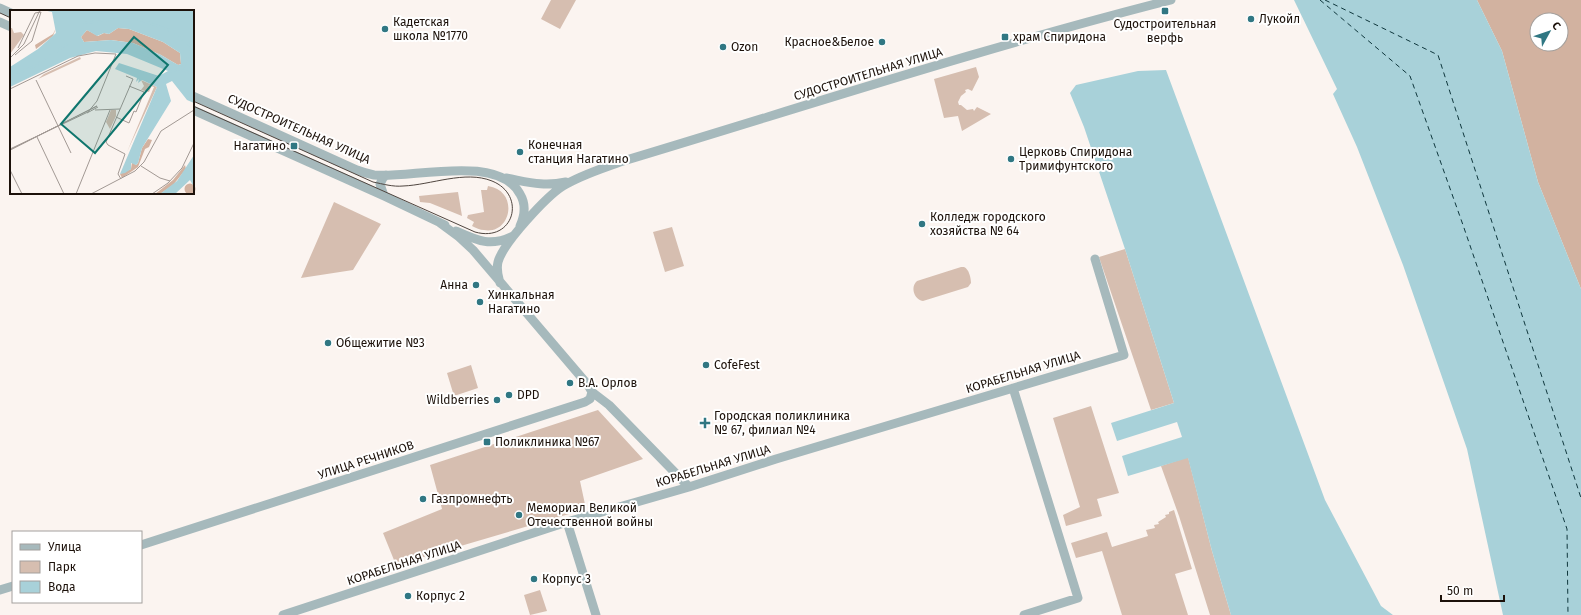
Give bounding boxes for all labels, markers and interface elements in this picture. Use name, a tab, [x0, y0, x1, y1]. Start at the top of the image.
marker: Судостроительная верфь	[1160, 6, 1170, 16]
inset map	[10, 10, 194, 194]
place label: Лукойл	[1259, 12, 1300, 26]
north arrow	[1529, 12, 1569, 52]
marker: Лукойл	[1246, 14, 1256, 24]
place label: Кадетская школа №1770	[393, 15, 468, 43]
place label: Судостроительная верфь	[1114, 17, 1216, 45]
text: С	[1549, 19, 1564, 33]
marker: Кадетская школа №1770	[380, 24, 390, 34]
place label: храм Спиридона	[1013, 30, 1106, 44]
marker: храм Спиридона	[1000, 32, 1010, 42]
place label: Красное&Белое	[784, 35, 874, 49]
marker: Красное&Белое	[877, 37, 887, 47]
place label: Ozon	[731, 40, 758, 54]
marker: Ozon	[718, 42, 728, 52]
street label: СУДОСТРОИТЕЛЬНАЯ УЛИЦА	[792, 45, 944, 103]
street label: СУДОСТРОИТЕЛЬНАЯ УЛИЦА	[225, 91, 373, 167]
place label: Конечная станция Нагатино	[528, 138, 629, 166]
place label: Нагатино	[234, 139, 286, 153]
marker: Нагатино	[289, 141, 299, 151]
place label: Церковь Спиридона Тримифунтского	[1019, 145, 1132, 173]
marker: Конечная станция Нагатино	[515, 147, 525, 157]
marker: Церковь Спиридона Тримифунтского	[1006, 154, 1016, 164]
place label: Колледж городского хозяйства № 64	[930, 210, 1046, 238]
marker: Колледж городского хозяйства № 64	[917, 219, 927, 229]
place label: Анна	[440, 278, 468, 292]
marker: Анна	[471, 280, 481, 290]
place label: Хинкальная Нагатино	[488, 288, 555, 316]
marker: Хинкальная Нагатино	[475, 297, 485, 307]
place label: Общежитие №3	[336, 336, 425, 350]
marker: Общежитие №3	[323, 338, 333, 348]
street label: КОРАБЕЛЬНАЯ УЛИЦА	[964, 348, 1082, 396]
place label: CofeFest	[714, 358, 761, 372]
marker: CofeFest	[701, 360, 711, 370]
place label: В.А. Орлов	[578, 376, 637, 390]
marker: В.А. Орлов	[565, 378, 575, 388]
place label: DPD	[517, 388, 540, 402]
marker: DPD	[504, 390, 514, 400]
place label: Wildberries	[427, 393, 489, 407]
marker: Wildberries	[492, 395, 502, 405]
place label: Городская поликлиника № 67, филиал №4	[714, 409, 850, 437]
marker: Городская поликлиника № 67, филиал №4	[699, 417, 711, 429]
place label: Поликлиника №67	[495, 435, 599, 449]
marker: Поликлиника №67	[482, 437, 492, 447]
street label: УЛИЦА РЕЧНИКОВ	[316, 438, 416, 482]
street label: КОРАБЕЛЬНАЯ УЛИЦА	[654, 442, 772, 490]
place label: Газпромнефть	[431, 492, 512, 506]
marker: Газпромнефть	[418, 494, 428, 504]
place label: Мемориал Великой Отечественной войны	[527, 501, 653, 529]
marker: Мемориал Великой Отечественной войны	[514, 510, 524, 520]
legend	[12, 531, 142, 603]
street label: КОРАБЕЛЬНАЯ УЛИЦА	[345, 538, 463, 588]
text: Улица	[48, 540, 82, 554]
text: Парк	[48, 560, 77, 574]
place label: Корпус 3	[542, 572, 591, 586]
marker: Корпус 3	[529, 574, 539, 584]
scale bar	[1441, 577, 1504, 603]
text: Вода	[48, 580, 75, 594]
text: 50 m	[1447, 584, 1473, 598]
place label: Корпус 2	[416, 589, 465, 603]
marker: Корпус 2	[403, 591, 413, 601]

